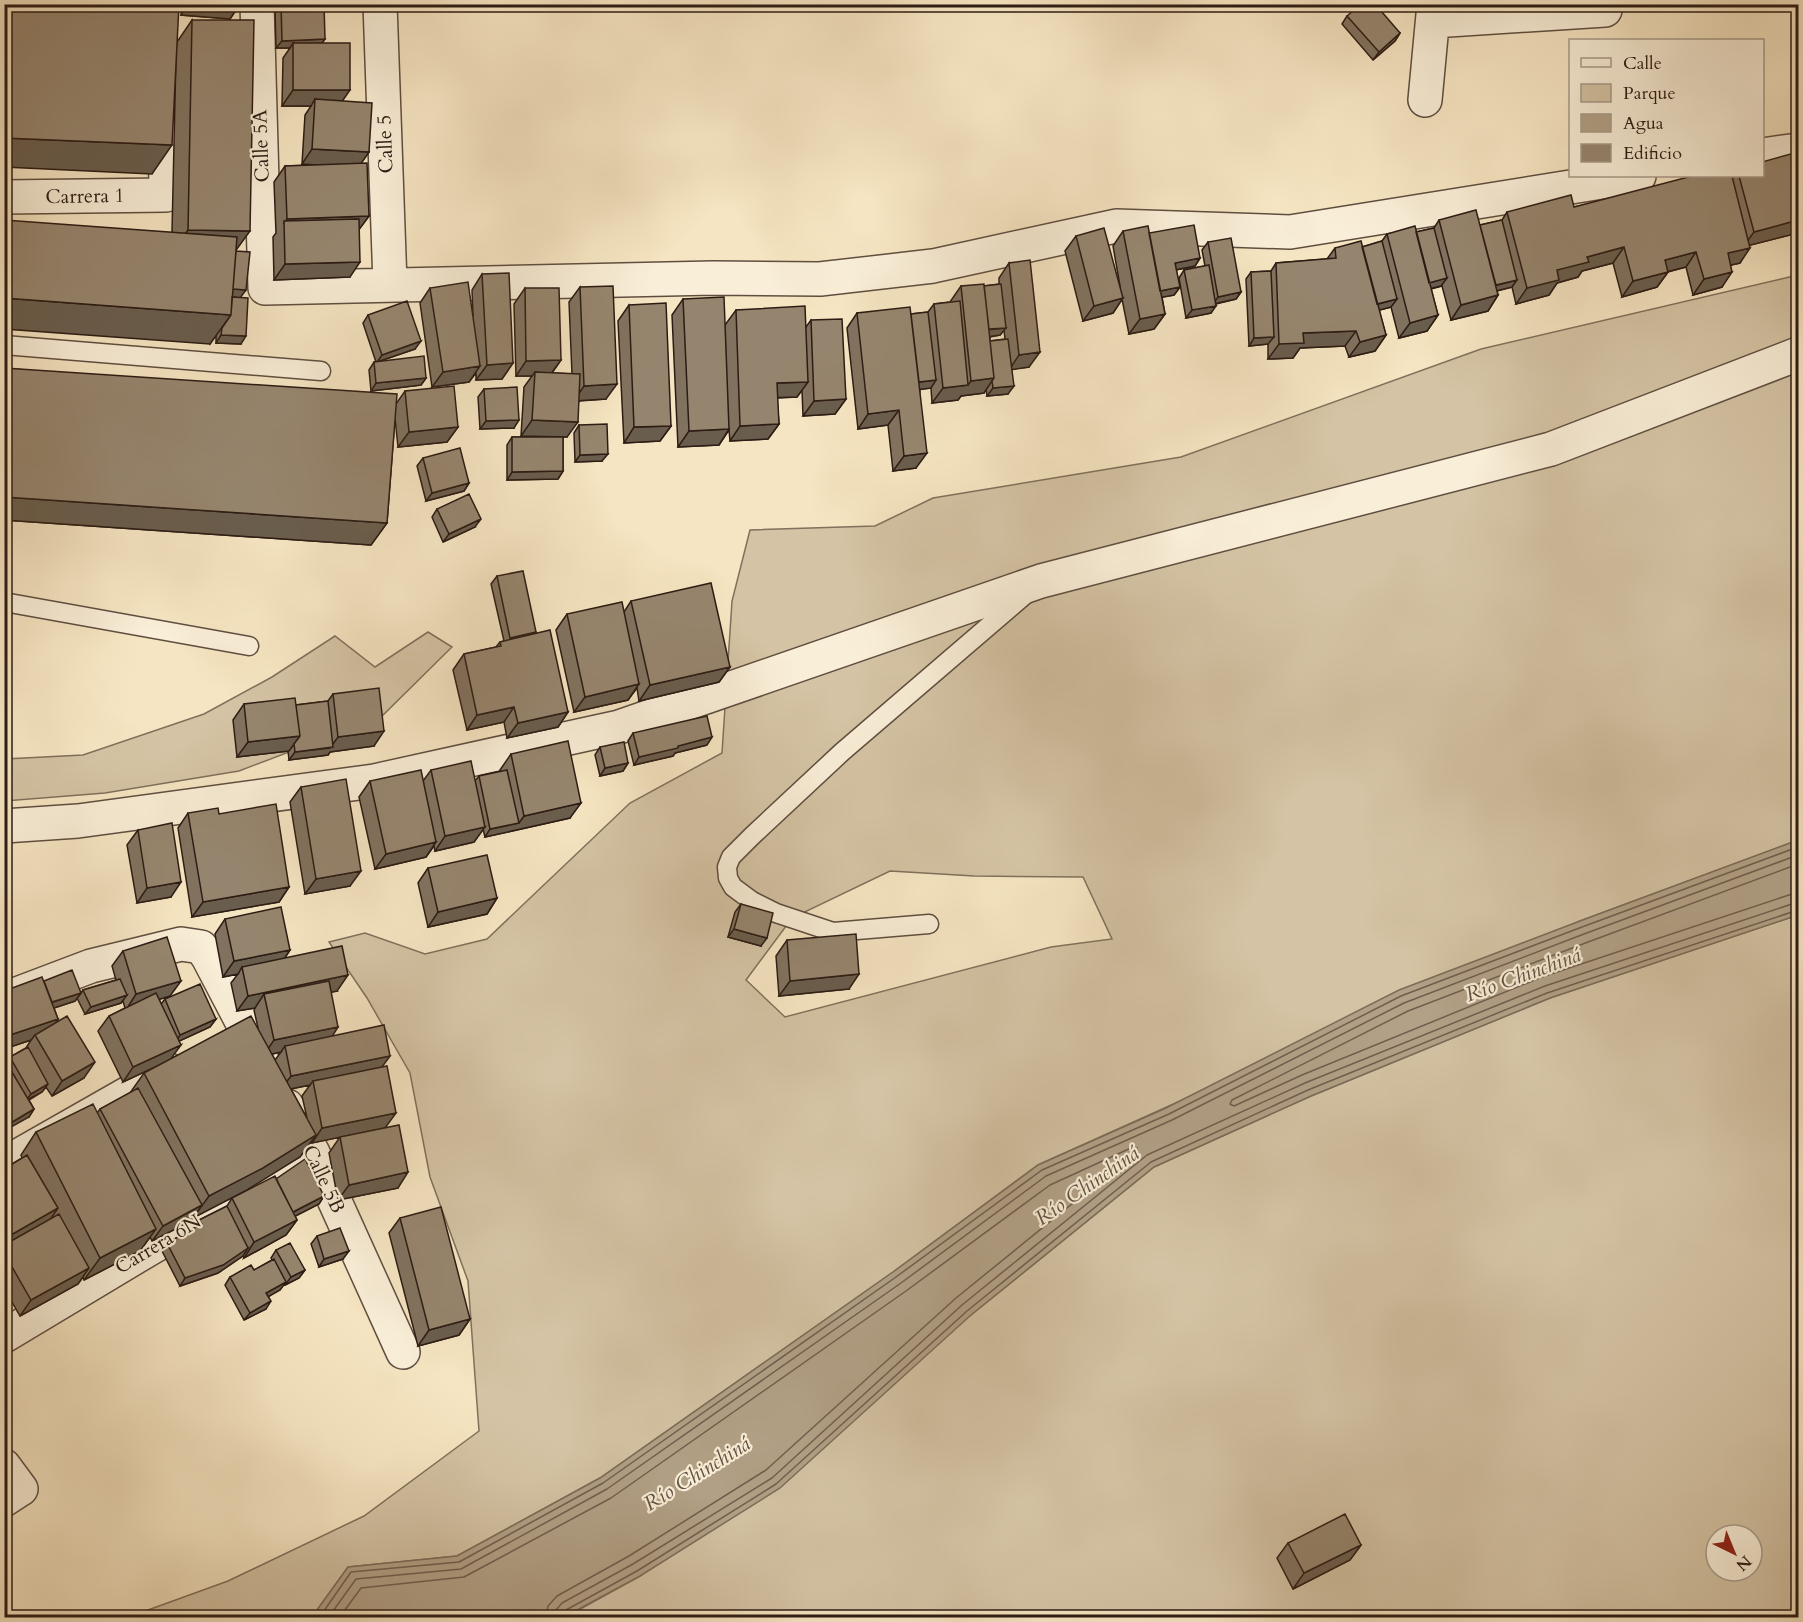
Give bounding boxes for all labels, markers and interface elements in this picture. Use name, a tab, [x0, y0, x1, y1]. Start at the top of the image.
legend	[1569, 39, 1764, 177]
text: Calle	[1623, 51, 1662, 76]
text: Parque	[1623, 81, 1676, 106]
street label: Calle 5A	[246, 108, 276, 183]
text: Agua	[1623, 111, 1664, 136]
street label: Calle 5	[370, 114, 400, 174]
text: Edificio	[1623, 141, 1682, 166]
street label: Carrera 1	[45, 182, 125, 210]
water label: Río Chinchiná	[1461, 940, 1585, 1009]
water label: Río Chinchiná	[1029, 1139, 1145, 1232]
street label: Calle 5B	[296, 1140, 352, 1218]
street label: Carrera 6N	[110, 1208, 206, 1280]
water label: Río Chinchiná	[638, 1429, 757, 1518]
north arrow	[1704, 1523, 1764, 1583]
text: N	[1731, 1550, 1756, 1576]

